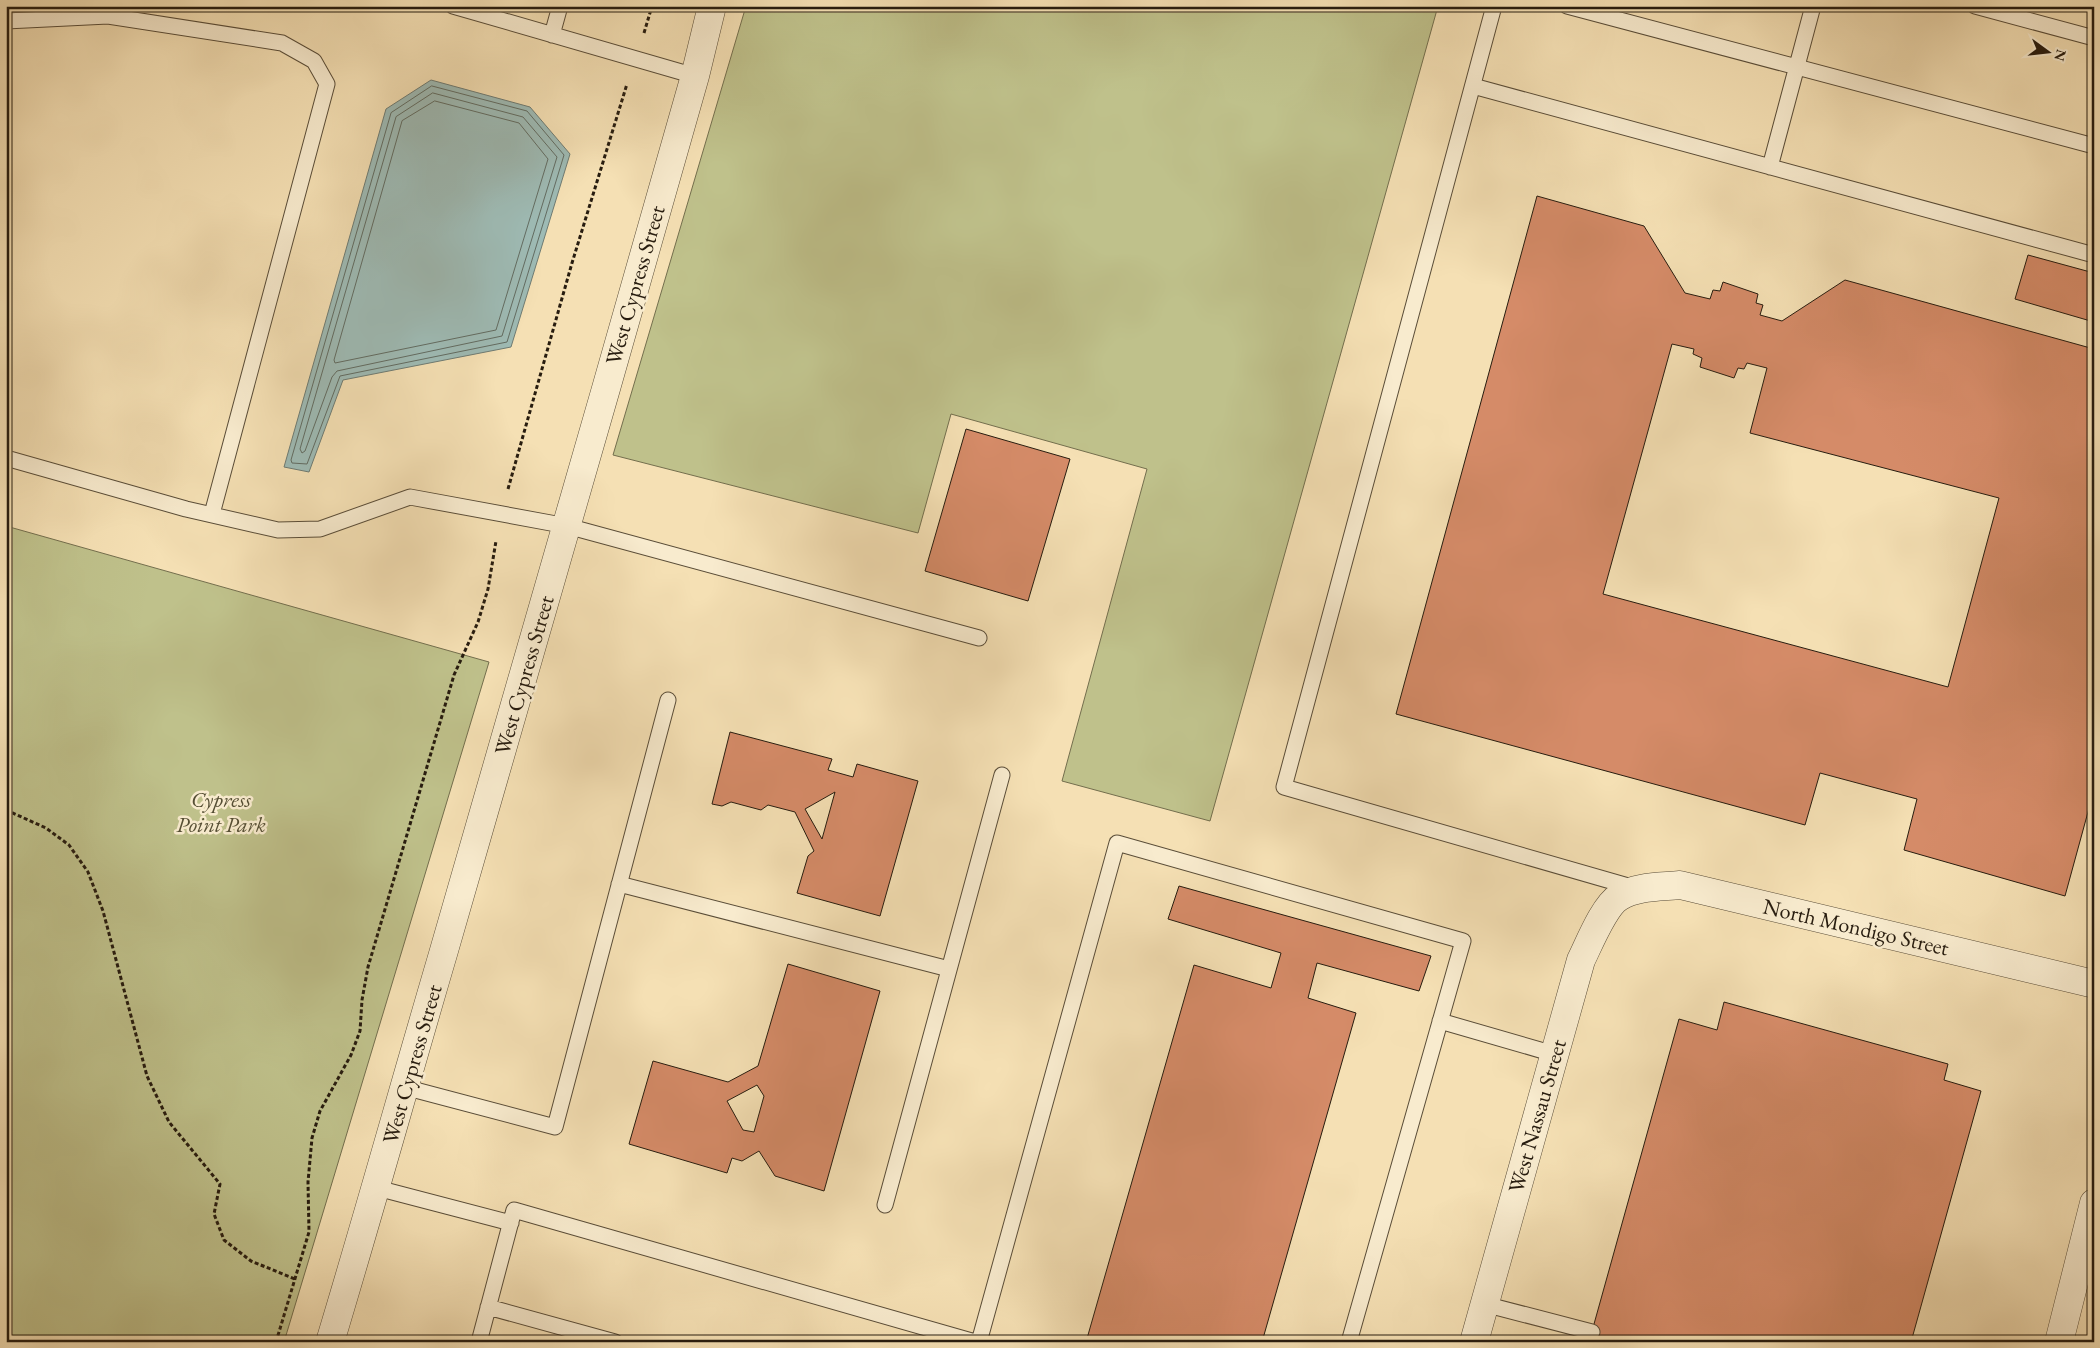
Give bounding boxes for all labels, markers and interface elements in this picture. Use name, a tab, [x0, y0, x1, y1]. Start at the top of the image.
north arrow	[2022, 28, 2072, 78]
text: N	[2050, 48, 2071, 64]
street label: West Cypress Street	[598, 202, 672, 368]
street label: West Cypress Street	[487, 592, 561, 758]
park label: Cypress Point Park	[176, 785, 266, 839]
street label: North Mondigo Street	[1760, 892, 1952, 963]
street label: West Cypress Street	[375, 981, 449, 1147]
street label: West Nassau Street	[1501, 1036, 1573, 1196]

